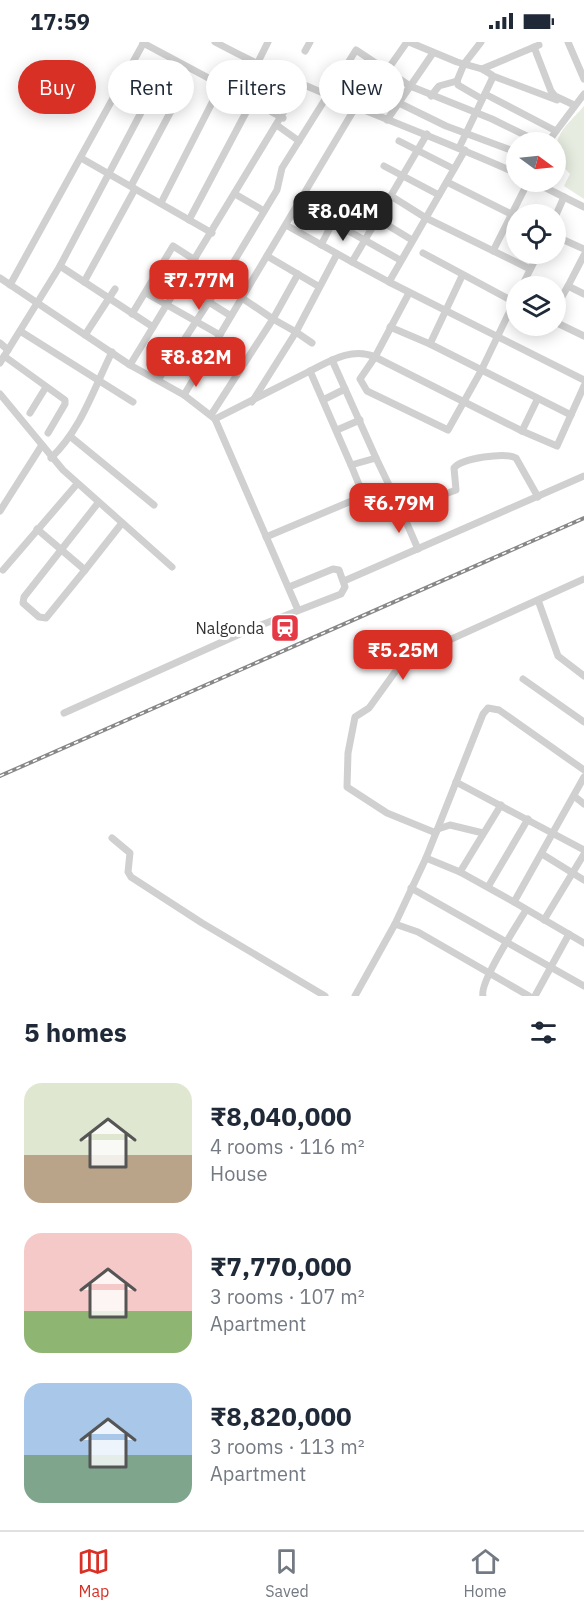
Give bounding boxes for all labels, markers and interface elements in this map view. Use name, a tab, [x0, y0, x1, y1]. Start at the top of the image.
text: 17:59	[30, 7, 90, 36]
chip: Buy	[18, 60, 96, 114]
chip: Rent	[108, 60, 194, 114]
chip: Filters	[206, 60, 307, 114]
chip: New	[319, 60, 404, 114]
north arrow	[506, 132, 566, 192]
map controls	[506, 132, 566, 336]
pin: ₹8.04M	[294, 191, 392, 242]
text: ₹8.04M	[307, 197, 379, 224]
button: locate	[506, 204, 566, 264]
pin: ₹7.77M	[150, 260, 248, 311]
text: ₹7.77M	[163, 266, 235, 293]
button: layers	[506, 276, 566, 336]
pin: ₹8.82M	[147, 337, 245, 388]
text: ₹8.82M	[160, 343, 232, 370]
pin: ₹6.79M	[350, 483, 448, 534]
text: ₹6.79M	[363, 489, 435, 516]
station icon: Nalgonda	[269, 612, 301, 644]
place label: Nalgonda	[196, 618, 264, 638]
pin: ₹5.25M	[354, 630, 452, 681]
text: ₹5.25M	[367, 636, 439, 663]
text: 5 homes	[24, 1015, 127, 1049]
icon: filters	[527, 1016, 560, 1049]
text: ₹8,040,000	[210, 1099, 352, 1133]
icon: home	[72, 1107, 144, 1179]
text: 4 rooms · 116 m²	[210, 1133, 365, 1160]
text: House	[210, 1160, 267, 1187]
text: ₹7,770,000	[210, 1249, 352, 1283]
icon: home	[72, 1257, 144, 1329]
text: 3 rooms · 107 m²	[210, 1283, 365, 1310]
text: Apartment	[210, 1310, 306, 1337]
text: ₹8,820,000	[210, 1399, 352, 1433]
icon: home	[72, 1407, 144, 1479]
text: 3 rooms · 113 m²	[210, 1433, 365, 1460]
text: Apartment	[210, 1460, 306, 1487]
tab: Map	[77, 1545, 110, 1601]
tab: Saved	[265, 1545, 309, 1601]
tab: Home	[464, 1545, 507, 1601]

